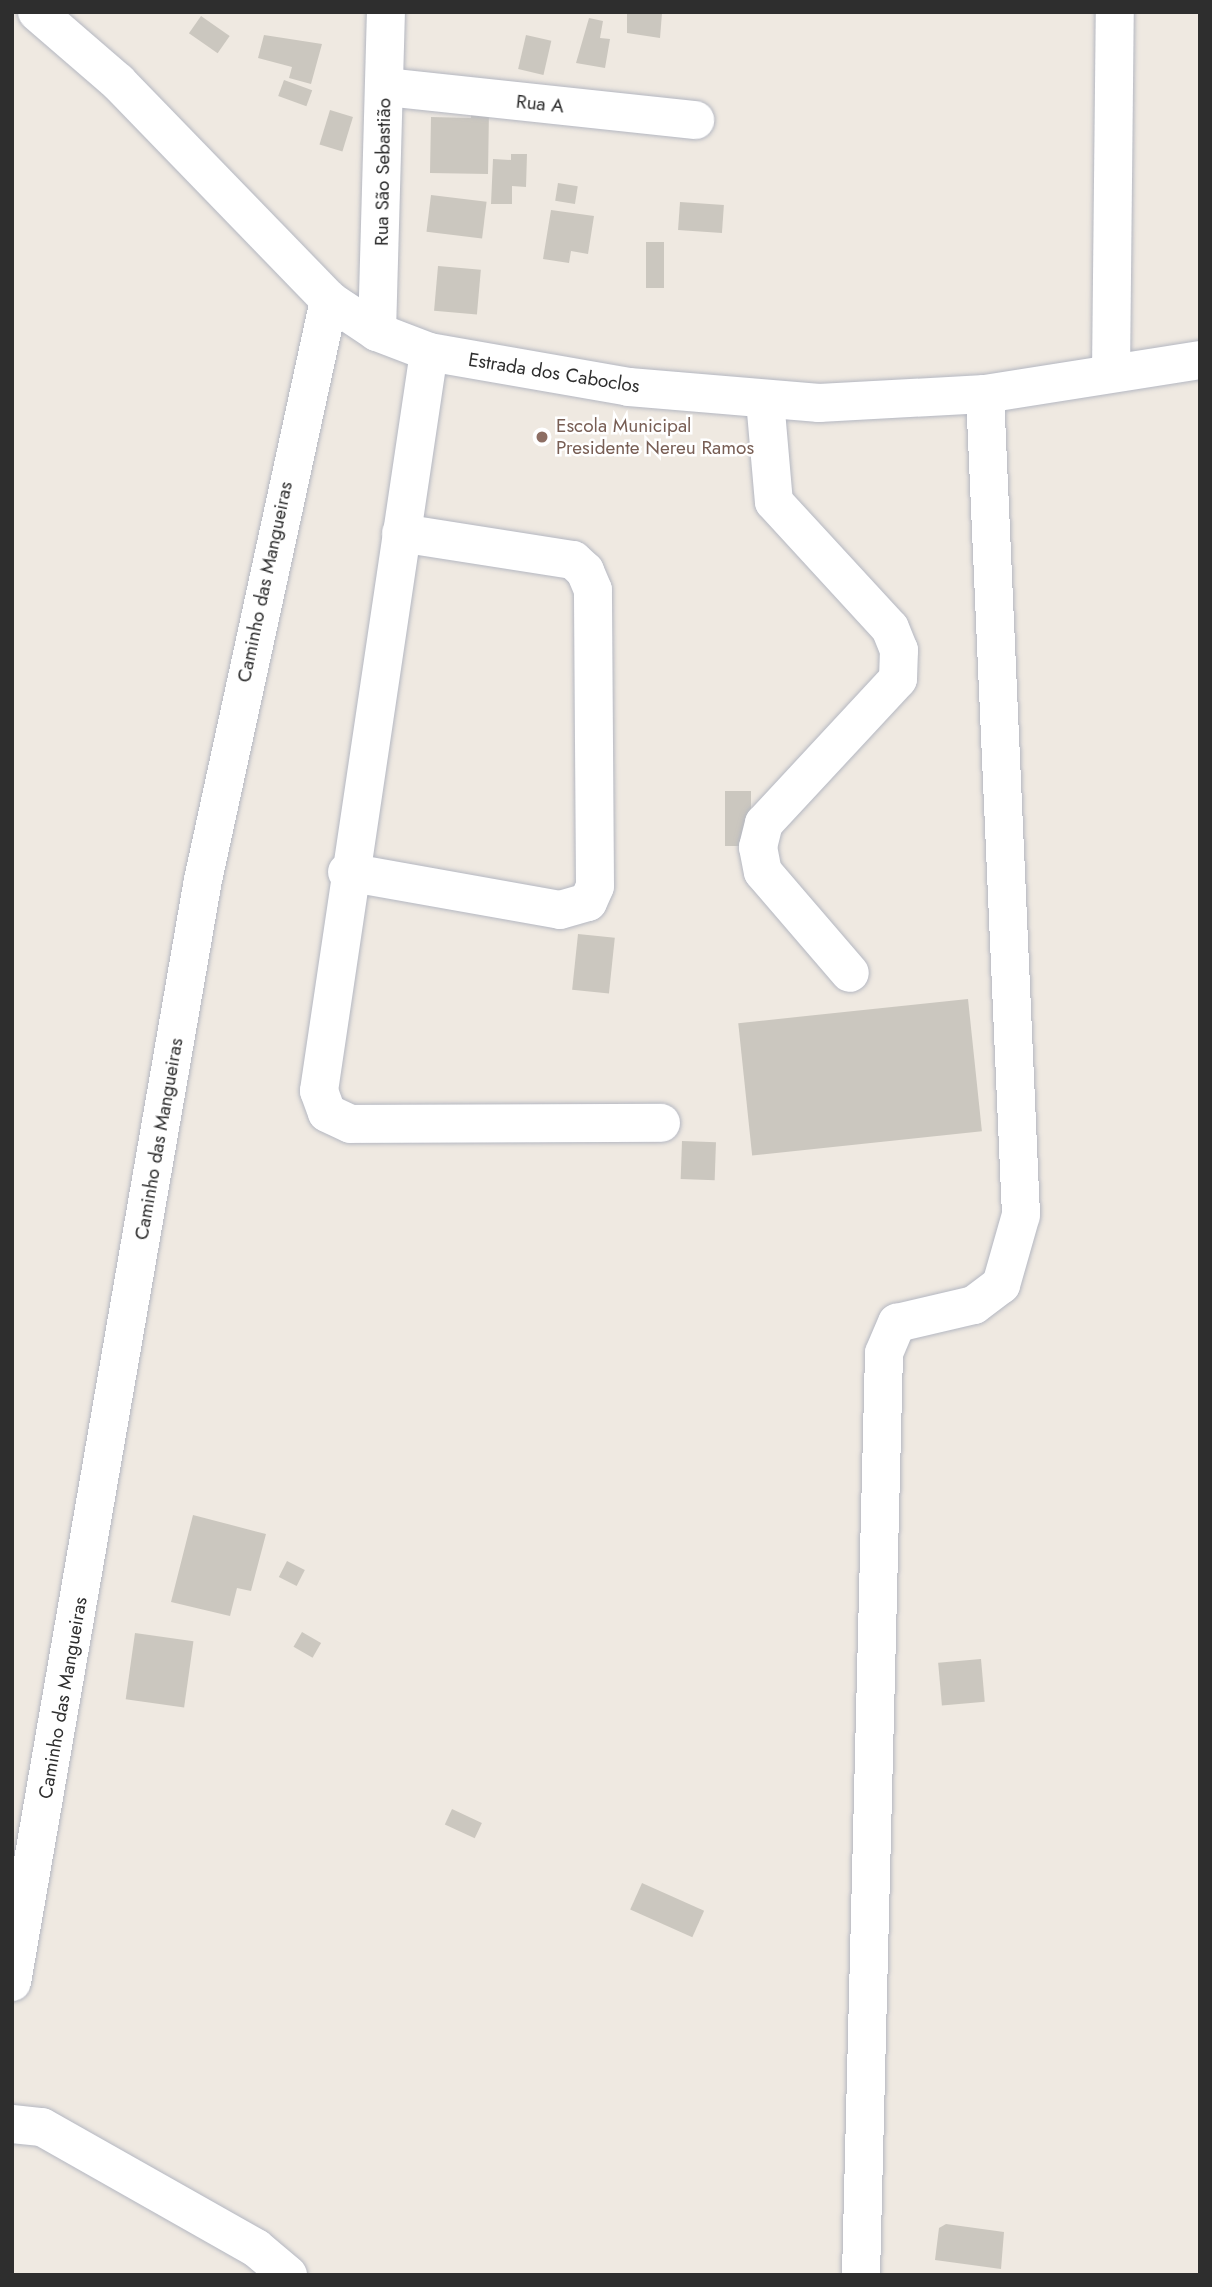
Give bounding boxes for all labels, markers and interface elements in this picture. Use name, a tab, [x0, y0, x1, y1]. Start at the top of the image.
street label: Rua A	[515, 90, 565, 118]
street label: Rua São Sebastião	[370, 98, 396, 246]
street label: Estrada dos Caboclos	[467, 348, 641, 398]
place label: Escola Municipal Presidente Nereu Ramos	[556, 415, 754, 459]
marker: Escola Municipal Presidente Nereu Ramos	[534, 429, 550, 445]
street label: Caminho das Mangueiras	[233, 480, 297, 684]
street label: Caminho das Mangueiras	[130, 1036, 188, 1242]
street label: Caminho das Mangueiras	[34, 1595, 92, 1801]

